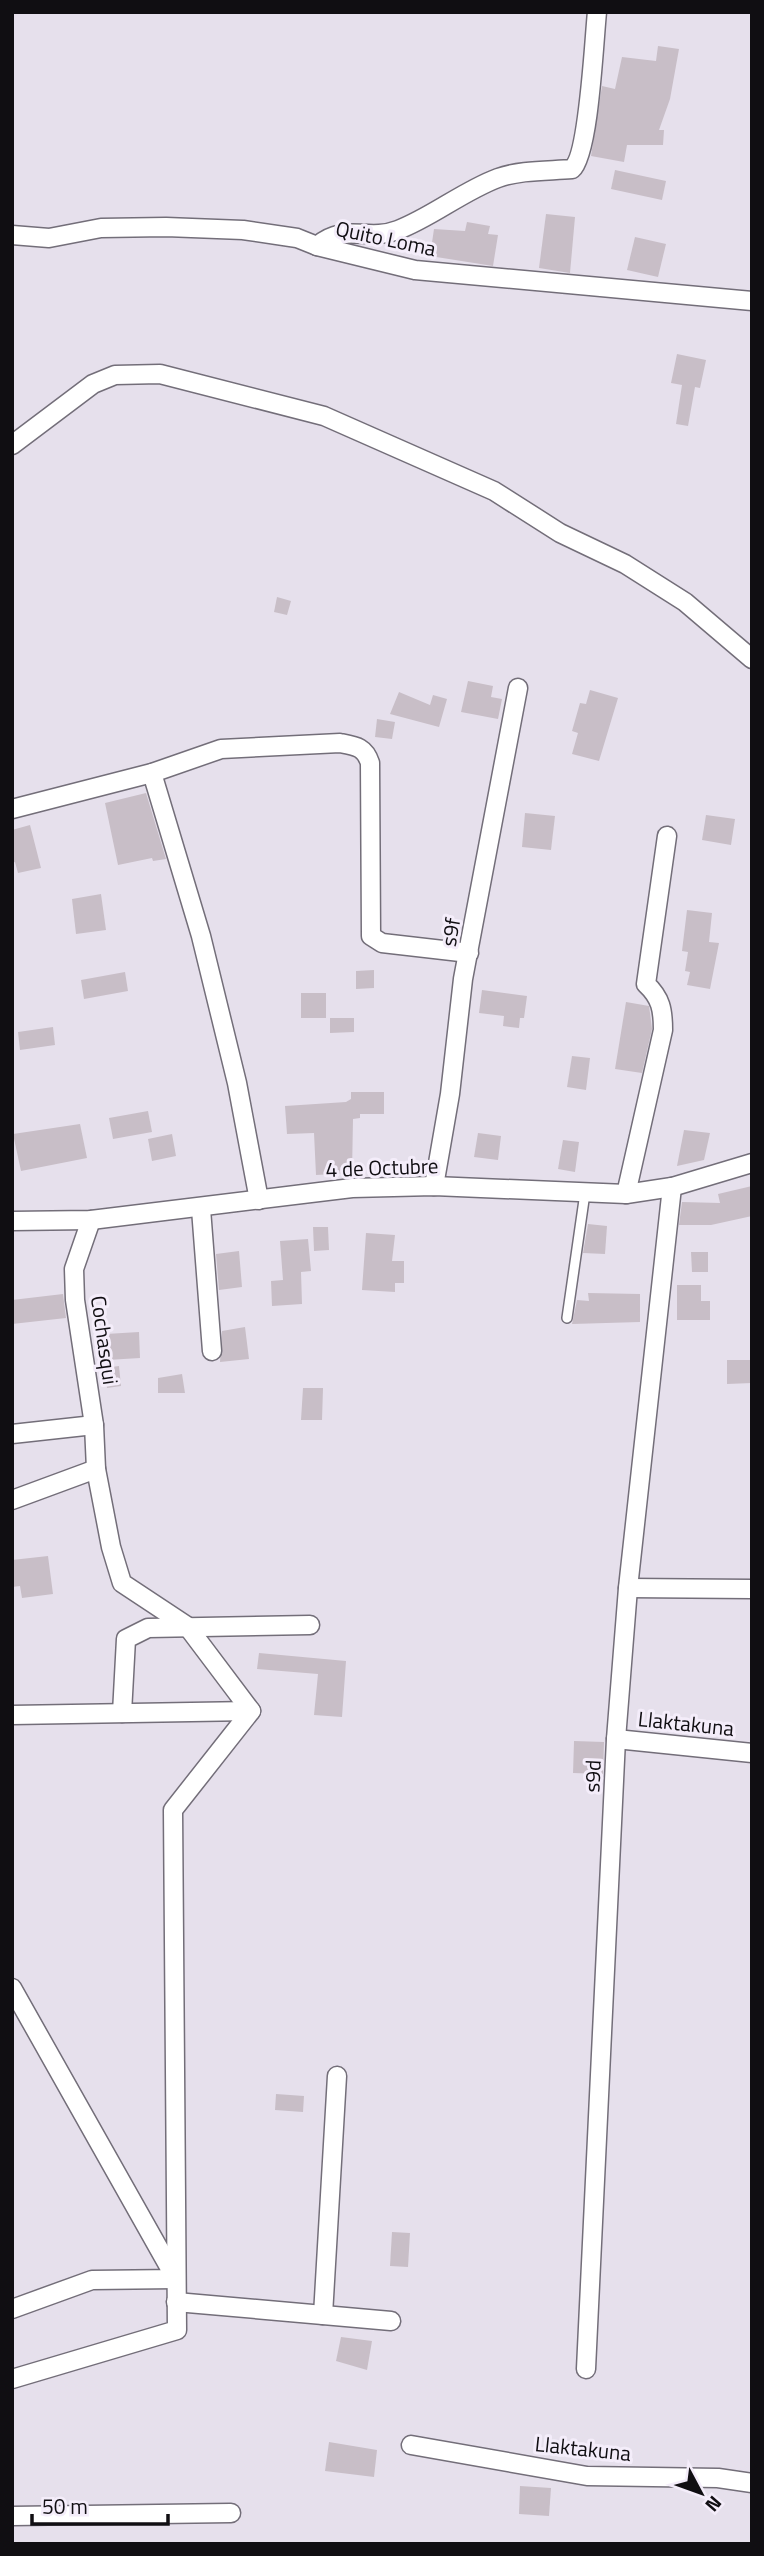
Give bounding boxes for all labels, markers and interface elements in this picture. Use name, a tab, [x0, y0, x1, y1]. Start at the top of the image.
street label: Quito Loma	[333, 212, 440, 264]
street label: s9f	[432, 915, 468, 949]
street label: 4 de Octubre	[325, 1149, 439, 1185]
street label: Cochasqui	[83, 1293, 127, 1387]
street label: Llaktakuna	[636, 1702, 736, 1744]
street label: s9d	[575, 1759, 609, 1793]
street label: Llaktakuna	[533, 2427, 633, 2469]
north arrow	[666, 2458, 736, 2528]
scale bar	[32, 2482, 168, 2526]
text: 50 m	[42, 2490, 88, 2522]
text: N	[699, 2490, 729, 2519]

